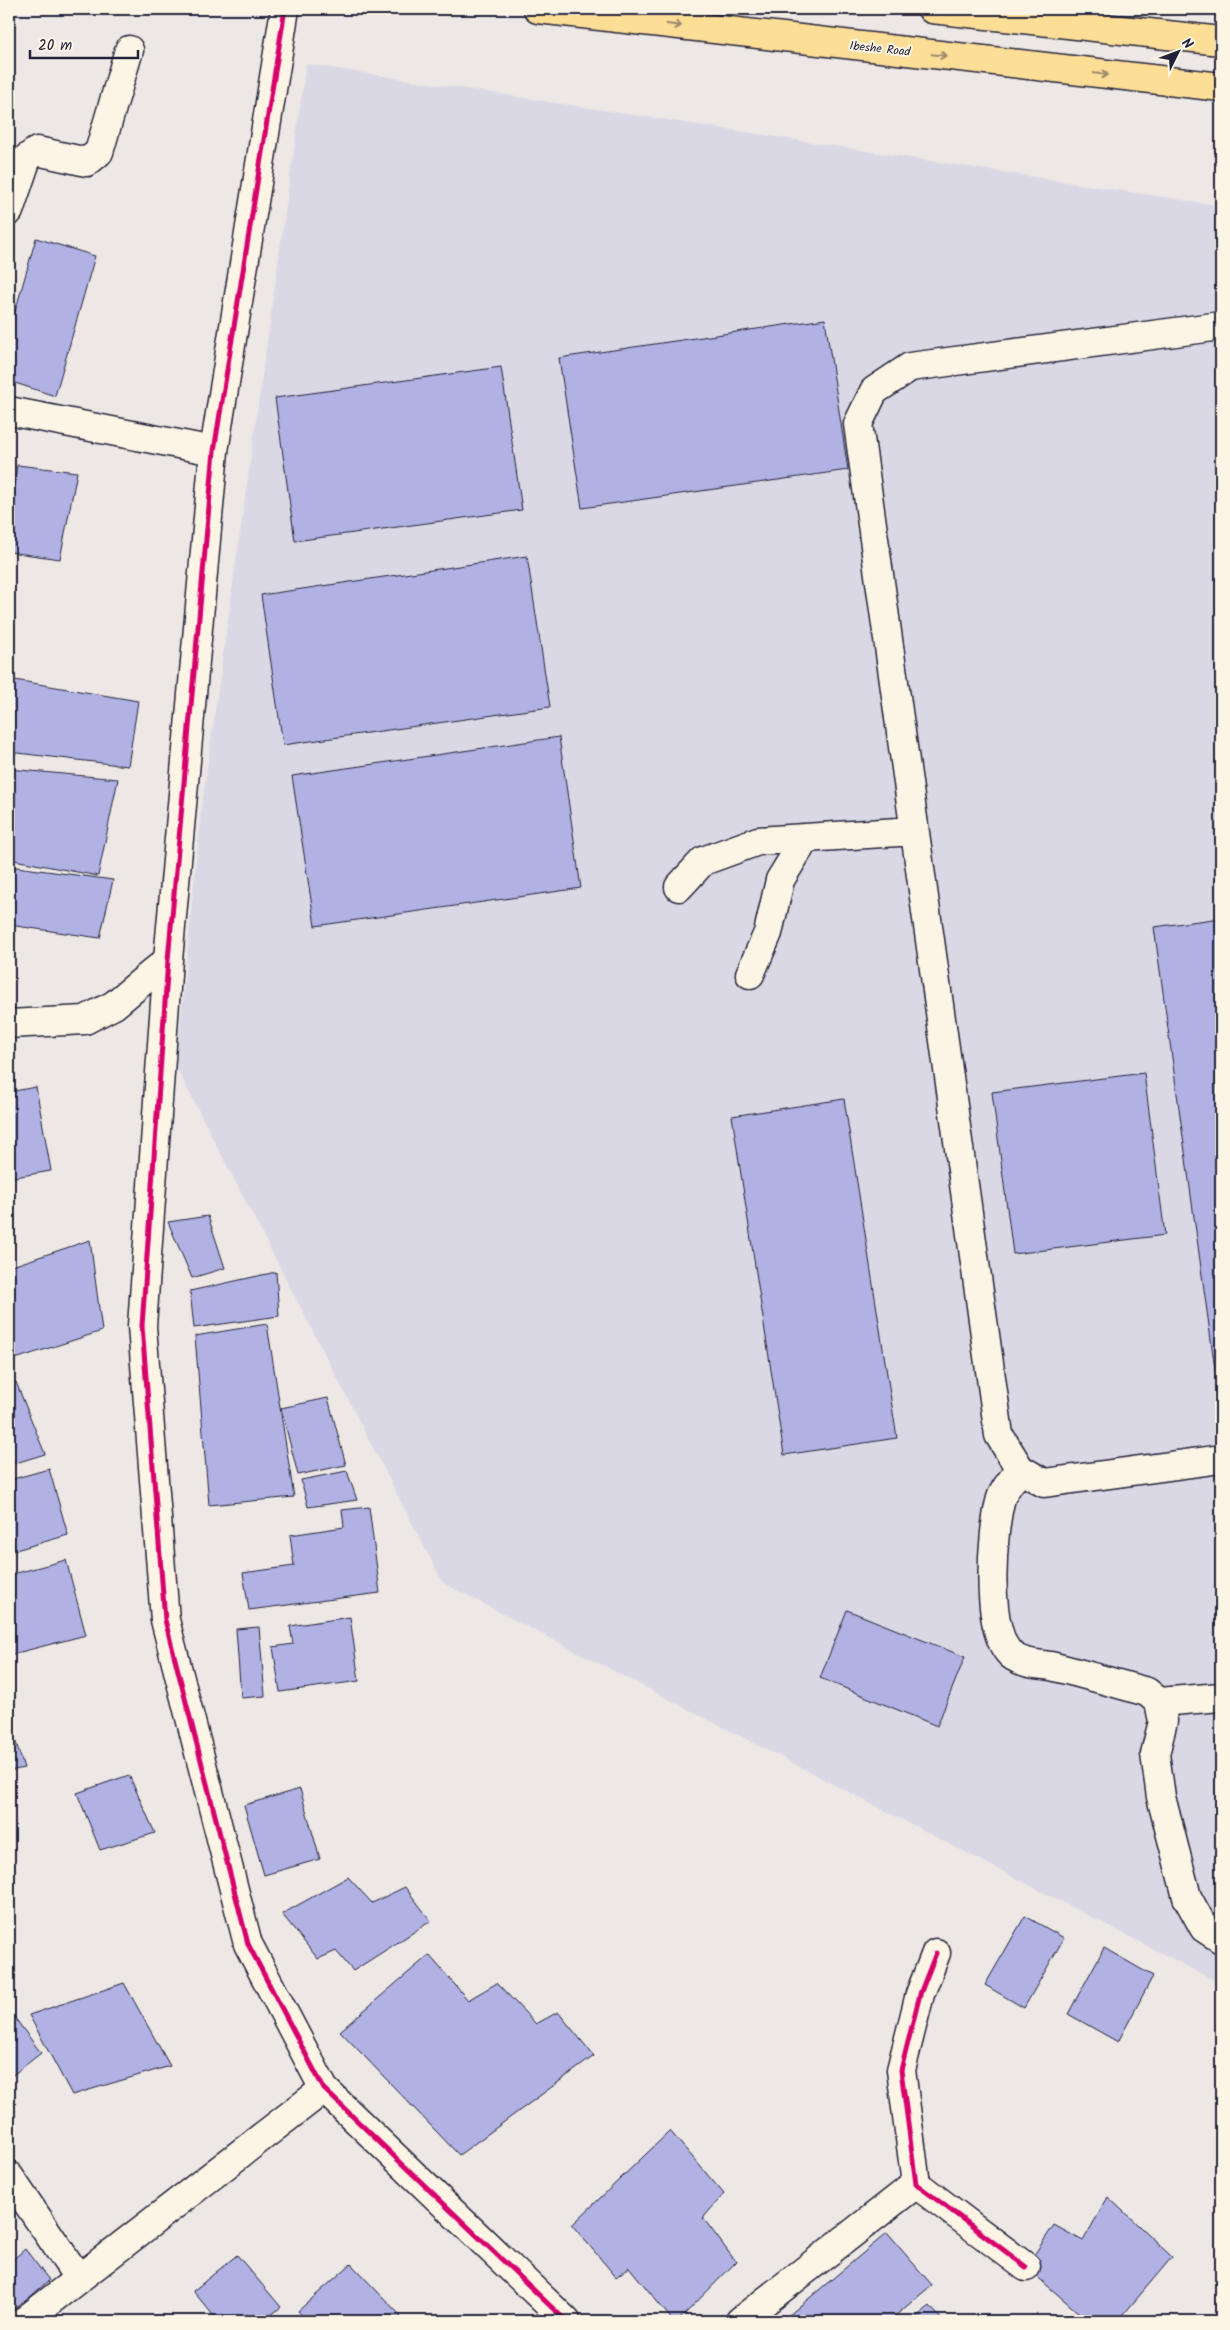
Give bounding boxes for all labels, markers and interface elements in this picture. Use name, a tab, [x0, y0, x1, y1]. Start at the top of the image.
one-way arrow	[665, 20, 681, 30]
scale bar	[30, 28, 138, 60]
north arrow	[1152, 28, 1202, 78]
text: N	[1176, 33, 1198, 55]
text: 20 m	[38, 34, 72, 58]
street label: Ibeshe Road	[849, 36, 912, 62]
one-way arrow	[931, 50, 947, 60]
one-way arrow	[1093, 69, 1109, 79]

